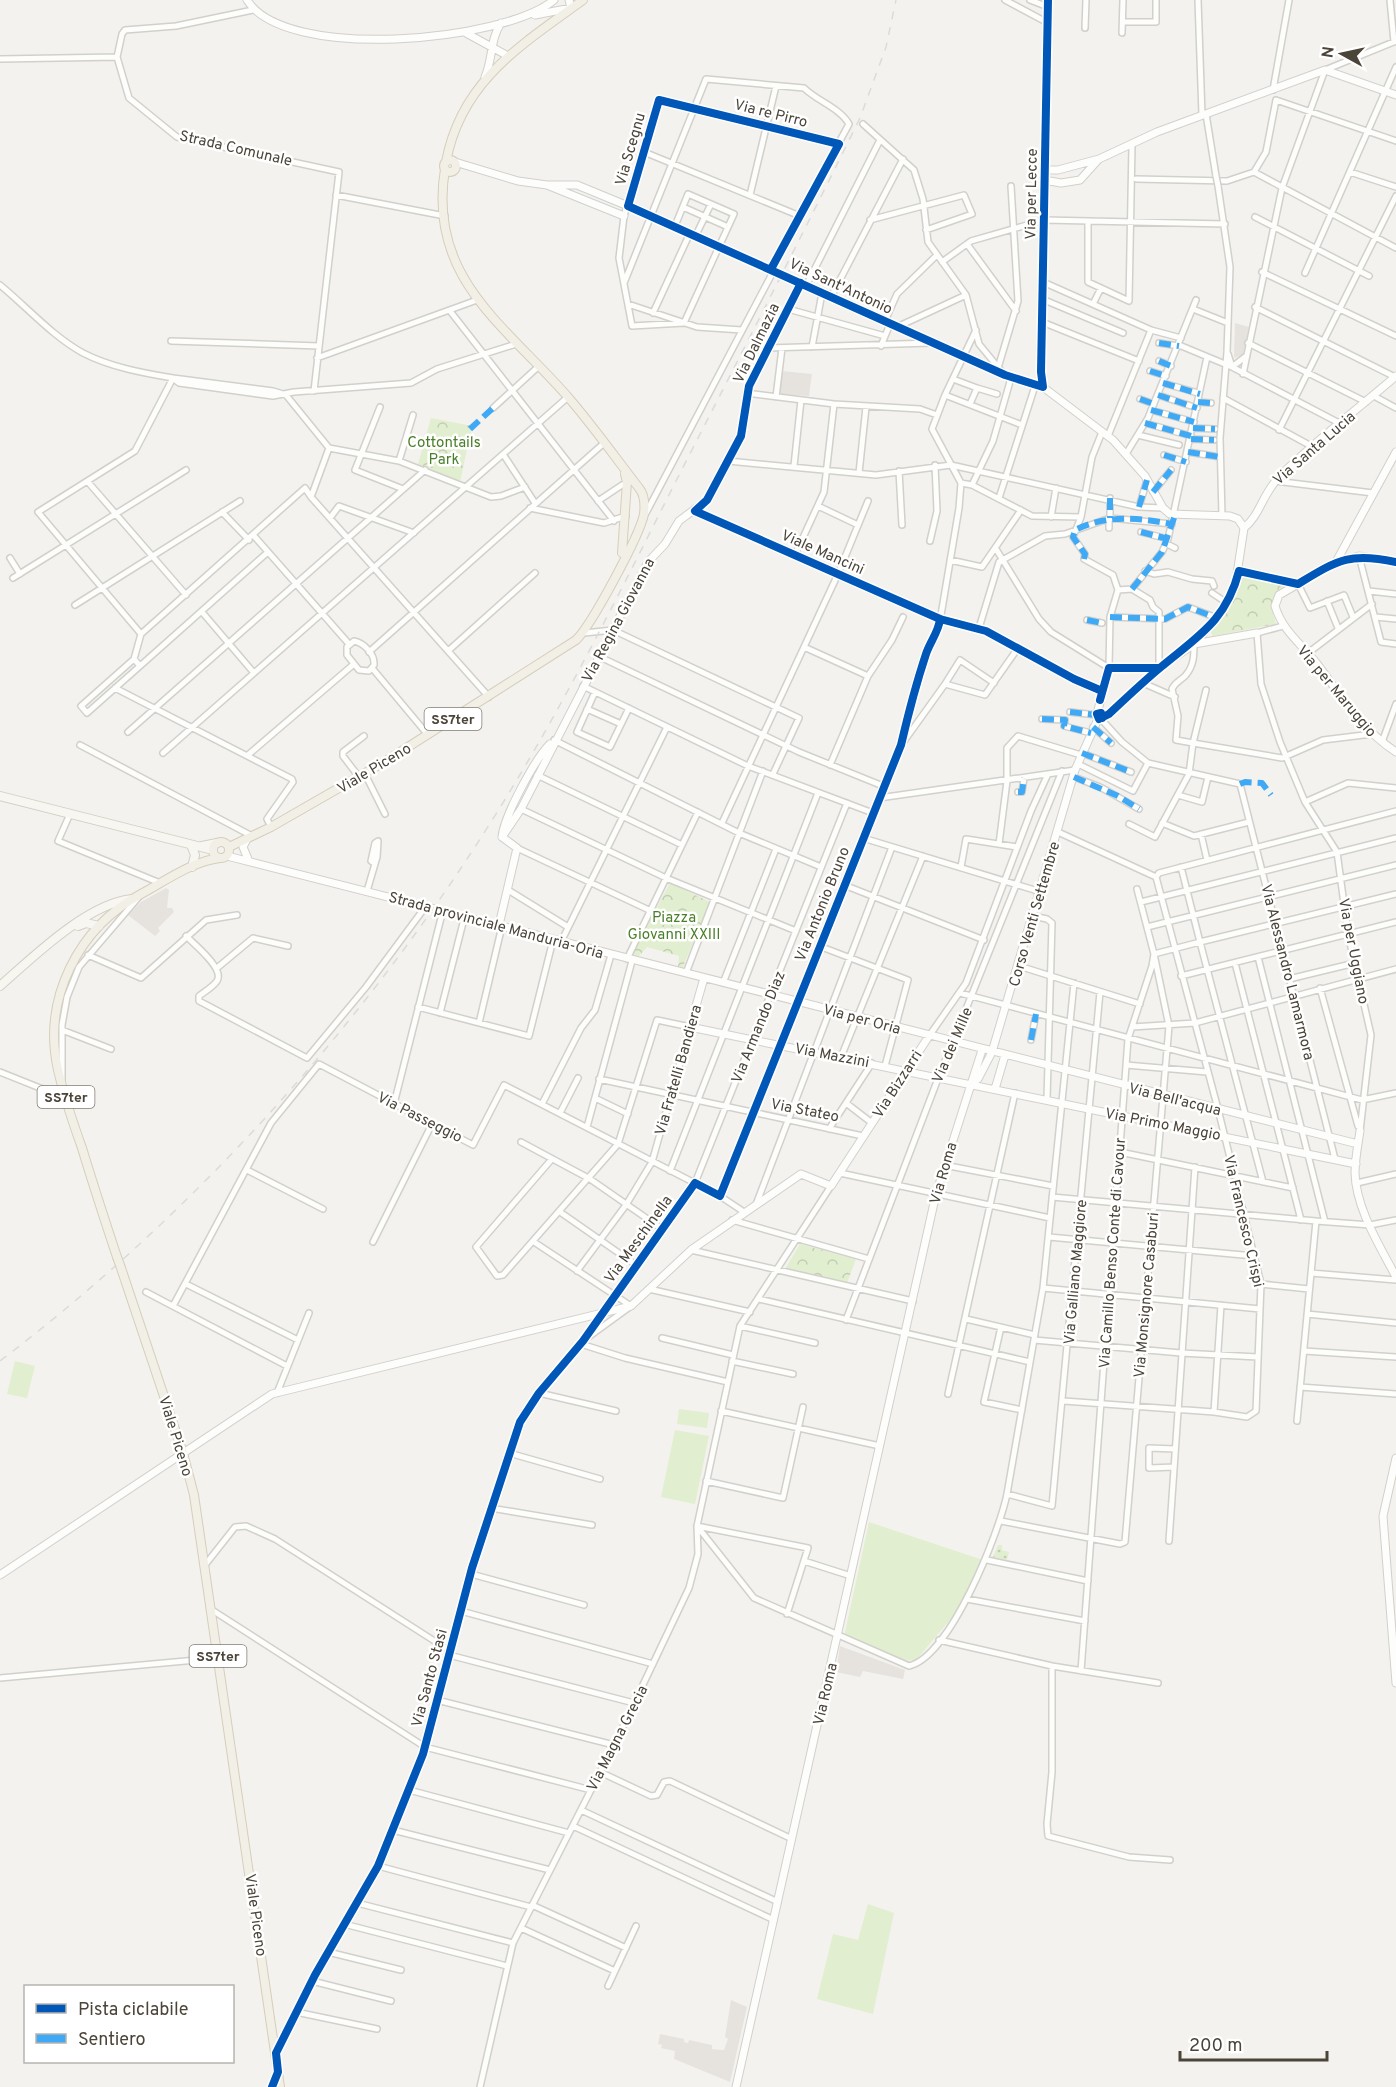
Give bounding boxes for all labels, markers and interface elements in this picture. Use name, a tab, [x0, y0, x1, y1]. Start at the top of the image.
north arrow	[1312, 24, 1372, 84]
text: N	[1318, 45, 1340, 59]
street label: Via re Pirro	[732, 96, 809, 133]
street label: Via Scegnu	[612, 111, 651, 188]
street label: Strada Comunale	[177, 127, 294, 172]
street label: Via per Lecce	[1022, 148, 1043, 240]
street label: Via Sant'Antonio	[786, 255, 895, 320]
street label: Via Dalmazia	[730, 301, 785, 387]
street label: Via Santa Lucia	[1270, 408, 1360, 490]
park label: Cottontails Park	[407, 434, 481, 470]
street label: Viale Mancini	[778, 527, 867, 580]
street label: Via Regina Giovanna	[579, 555, 660, 686]
street label: Via per Maruggio	[1292, 642, 1380, 742]
road number: SS7ter	[424, 708, 482, 730]
street label: Viale Piceno	[334, 740, 415, 799]
street label: Corso Venti Settembre	[1006, 840, 1065, 989]
street label: Via Antonio Bruno	[792, 844, 855, 965]
street label: Via Alessandro Lamarmora	[1255, 882, 1318, 1062]
street label: Strada provinciale Manduria-Oria	[386, 889, 605, 964]
street label: Via per Uggiano	[1333, 897, 1372, 1006]
park label: Piazza Giovanni XXIII	[628, 909, 720, 945]
street label: Via Armando Diaz	[728, 969, 791, 1087]
street label: Via per Oria	[821, 1001, 903, 1040]
street label: Via Fratelli Bandiera	[652, 1003, 707, 1138]
street label: Via dei Mille	[929, 1005, 978, 1086]
street label: Via Mazzini	[793, 1040, 871, 1073]
street label: Via Bizzarri	[869, 1047, 927, 1122]
street label: Via Bell'acqua	[1126, 1080, 1223, 1121]
road number: SS7ter	[38, 1086, 94, 1108]
street label: Via Passeggio	[373, 1089, 465, 1148]
street label: Via Stateo	[769, 1096, 841, 1127]
street label: Via Primo Maggio	[1103, 1105, 1222, 1146]
street label: Via Camillo Benso Conte di Cavour	[1096, 1137, 1131, 1369]
street label: Via Roma	[927, 1140, 962, 1207]
street label: Via Francesco Crispi	[1218, 1153, 1267, 1289]
street label: Via Meschinella	[601, 1192, 678, 1288]
street label: Via Galliano Maggiore	[1061, 1199, 1092, 1346]
street label: Via Monsignore Casaburi	[1131, 1212, 1164, 1379]
street label: Viale Piceno	[153, 1394, 196, 1479]
street label: Via Santo Stasi	[408, 1627, 453, 1730]
road number: SS7ter	[190, 1645, 246, 1667]
street label: Via Roma	[810, 1661, 843, 1727]
street label: Via Magna Grecia	[583, 1682, 653, 1795]
street label: Viale Piceno	[239, 1873, 270, 1958]
legend	[24, 1985, 234, 2063]
text: Pista ciclabile	[78, 1999, 188, 2022]
scale bar	[1180, 2024, 1327, 2062]
text: Sentiero	[78, 2029, 146, 2052]
text: 200 m	[1189, 2035, 1242, 2058]

